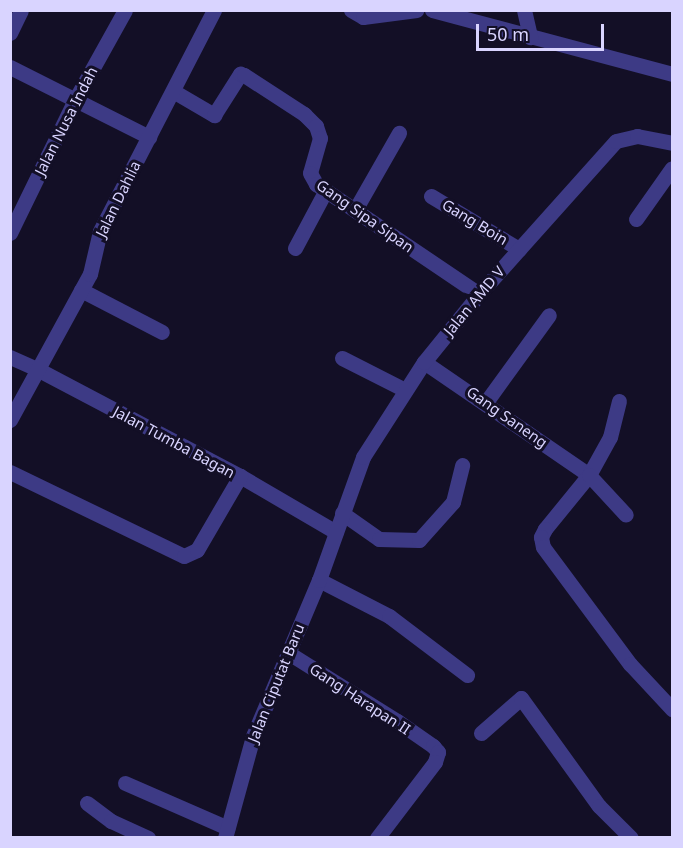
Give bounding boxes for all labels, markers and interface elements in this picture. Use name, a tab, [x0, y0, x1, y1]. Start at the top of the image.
scale bar	[479, 12, 606, 50]
text: 50 m	[487, 22, 529, 46]
street label: Jalan Nusa Indah	[31, 64, 101, 178]
street label: Jalan Dahlia	[92, 158, 144, 240]
street label: Gang Sipa Sipan	[313, 176, 417, 256]
street label: Gang Boin	[439, 195, 511, 249]
street label: Jalan AMD V	[440, 263, 508, 339]
street label: Gang Saneng	[463, 382, 551, 452]
street label: Jalan Tumba Bagan	[110, 402, 238, 482]
street label: Jalan Ciputat Baru	[244, 621, 308, 745]
street label: Gang Harapan II	[306, 660, 414, 738]

